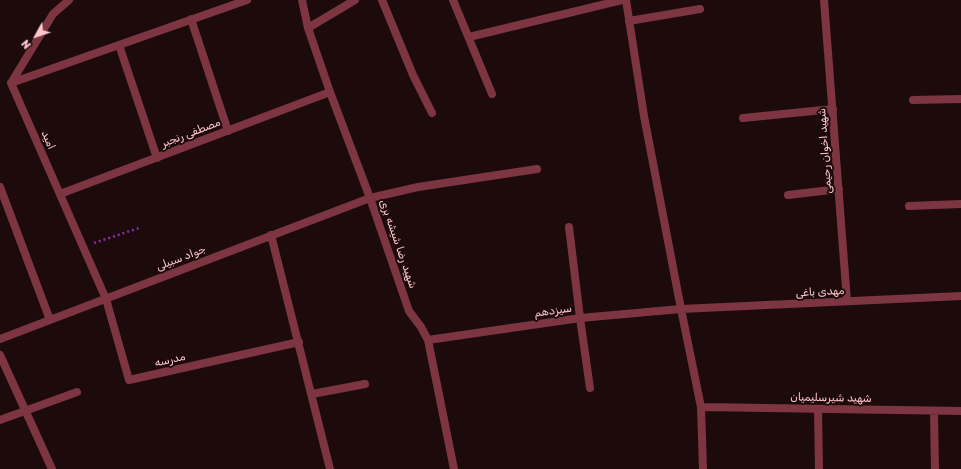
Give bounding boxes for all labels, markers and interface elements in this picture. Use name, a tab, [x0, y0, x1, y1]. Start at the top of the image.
north arrow	[16, 16, 56, 56]
text: N	[19, 37, 34, 51]
street label: شهید اخوان رحیمی	[815, 108, 835, 194]
street label: مصطفی رنجبر	[159, 116, 223, 150]
street label: امید	[38, 128, 58, 152]
street label: شهید رضا شیشه بری	[377, 198, 419, 290]
street label: جواد سبیلی	[154, 242, 208, 274]
street label: مهدی باغی	[795, 284, 845, 300]
street label: سیزدهم	[533, 302, 573, 320]
street label: مدرسه	[153, 350, 187, 370]
street label: شهید شیرسلیمیان	[790, 391, 872, 405]

